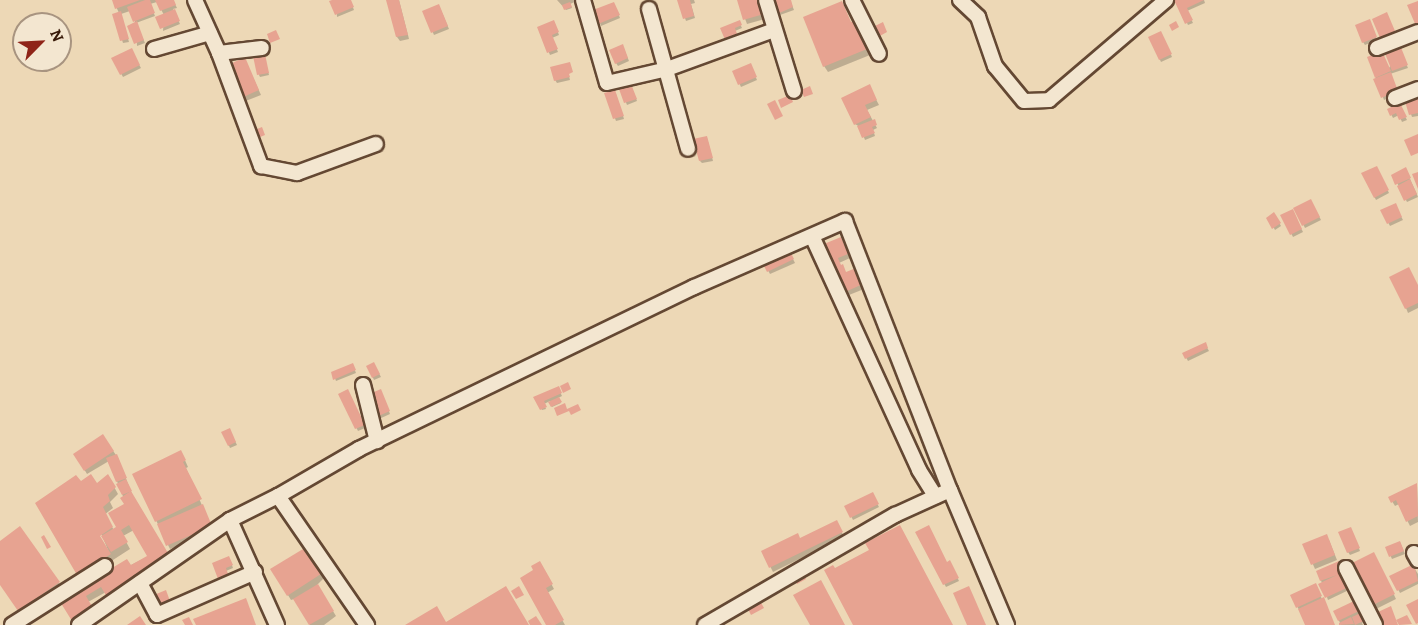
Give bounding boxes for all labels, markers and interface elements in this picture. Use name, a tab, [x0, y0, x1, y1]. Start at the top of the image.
north arrow	[12, 12, 72, 72]
text: N	[44, 26, 69, 45]

